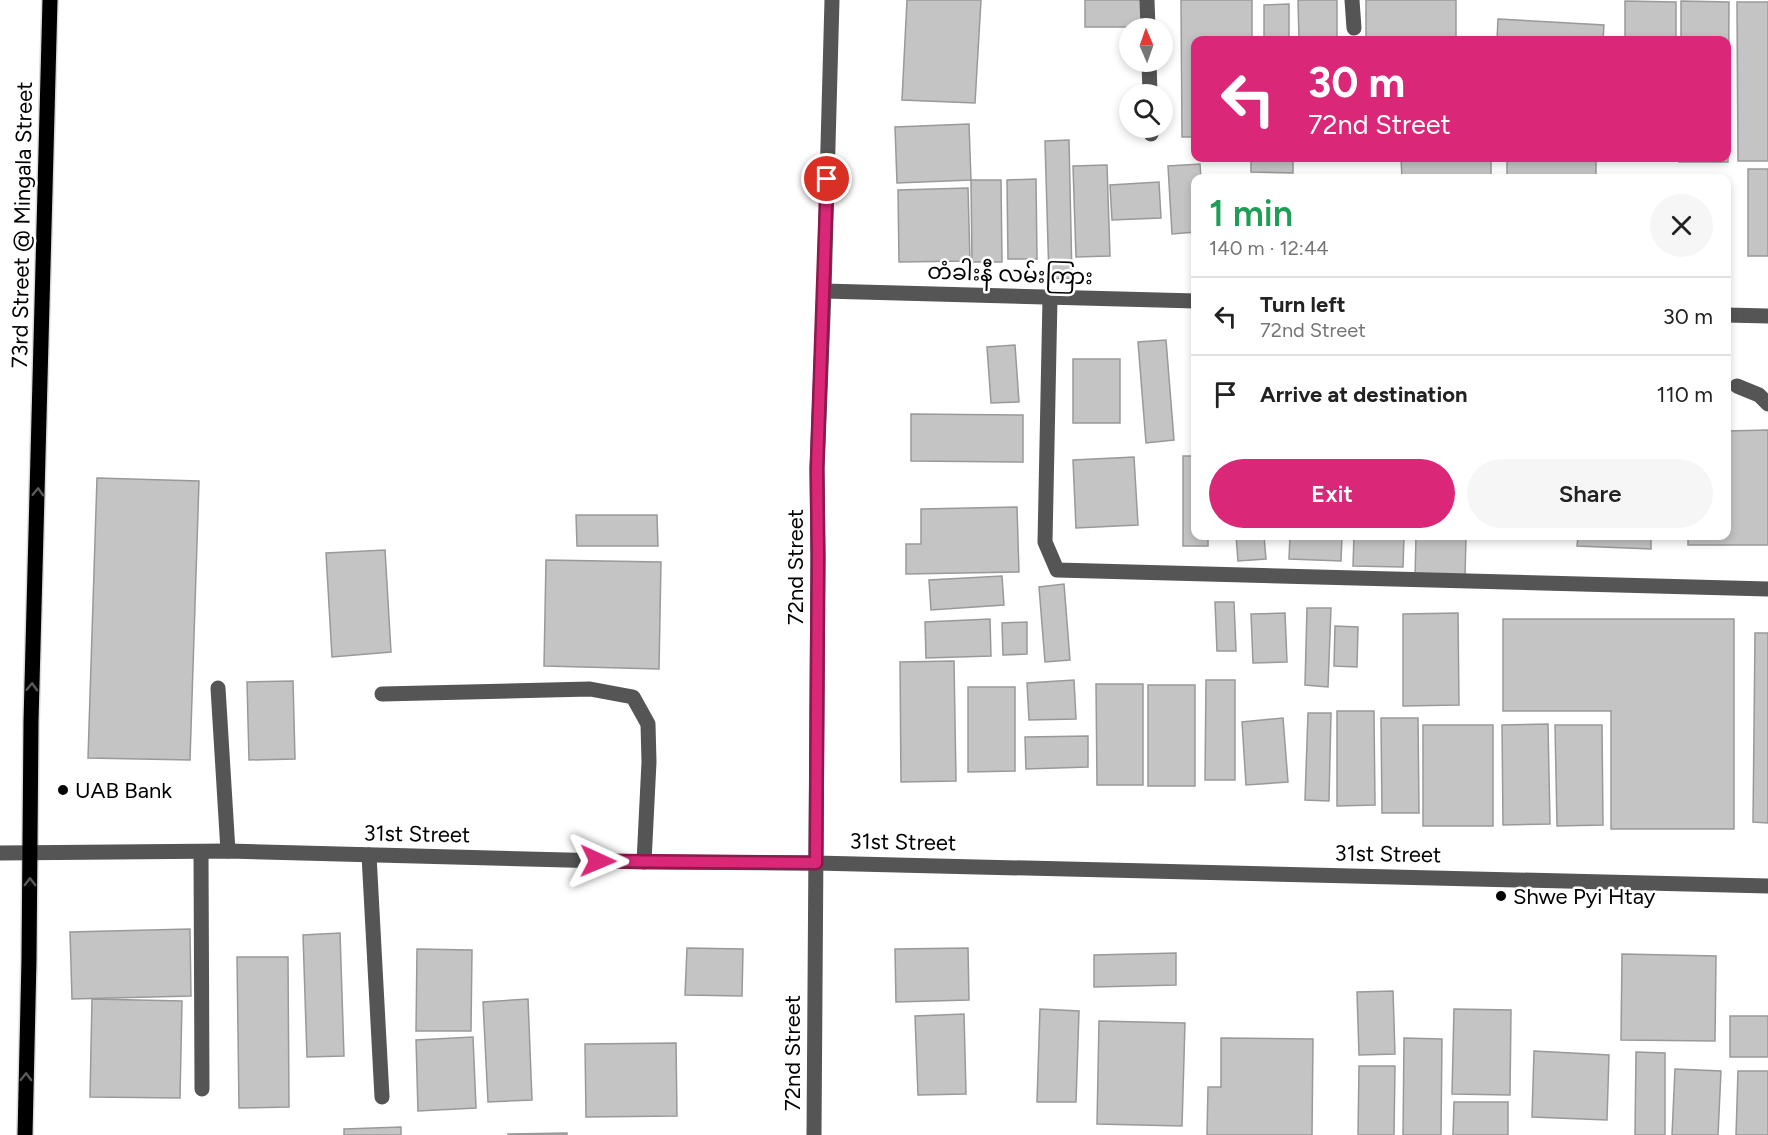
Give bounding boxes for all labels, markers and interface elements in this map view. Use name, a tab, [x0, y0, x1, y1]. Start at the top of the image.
north arrow	[1119, 18, 1173, 72]
map controls	[1119, 18, 1173, 138]
text: 30 m	[1308, 57, 1405, 108]
icon: left	[1209, 60, 1287, 138]
street label: 73rd Street @ Mingala Street	[6, 81, 38, 369]
button: search	[1119, 84, 1173, 138]
text: 72nd Street	[1308, 108, 1451, 141]
pin	[801, 153, 852, 204]
icon: arrive	[810, 162, 843, 195]
text: 1 min	[1209, 192, 1293, 235]
button: close	[1650, 194, 1713, 257]
text: 140 m · 12:44	[1209, 236, 1329, 260]
street label: တံခါးနီ လမ်းကြား	[927, 256, 1093, 294]
text: Turn left	[1260, 291, 1346, 318]
icon: left	[1209, 300, 1242, 333]
text: 30 m	[1663, 303, 1713, 330]
text: 72nd Street	[1260, 318, 1366, 342]
icon: arrive	[1209, 378, 1242, 411]
text: Arrive at destination	[1260, 381, 1468, 408]
text: 110 m	[1657, 381, 1713, 408]
button: Exit	[1209, 459, 1455, 528]
button: Share	[1467, 459, 1713, 528]
one-way arrow	[31, 487, 44, 496]
street label: 72nd Street	[782, 509, 809, 625]
one-way arrow	[26, 682, 39, 691]
place label: UAB Bank	[75, 777, 172, 804]
marker: UAB Bank	[56, 783, 70, 797]
street label: 31st Street	[363, 820, 471, 848]
street label: 31st Street	[849, 828, 957, 856]
position arrow	[566, 829, 630, 893]
street label: 31st Street	[1334, 840, 1442, 868]
one-way arrow	[24, 877, 36, 886]
place label: Shwe Pyi Htay	[1513, 883, 1656, 910]
marker: Shwe Pyi Htay	[1494, 889, 1508, 903]
street label: 72nd Street	[779, 995, 806, 1111]
one-way arrow	[20, 1072, 32, 1081]

